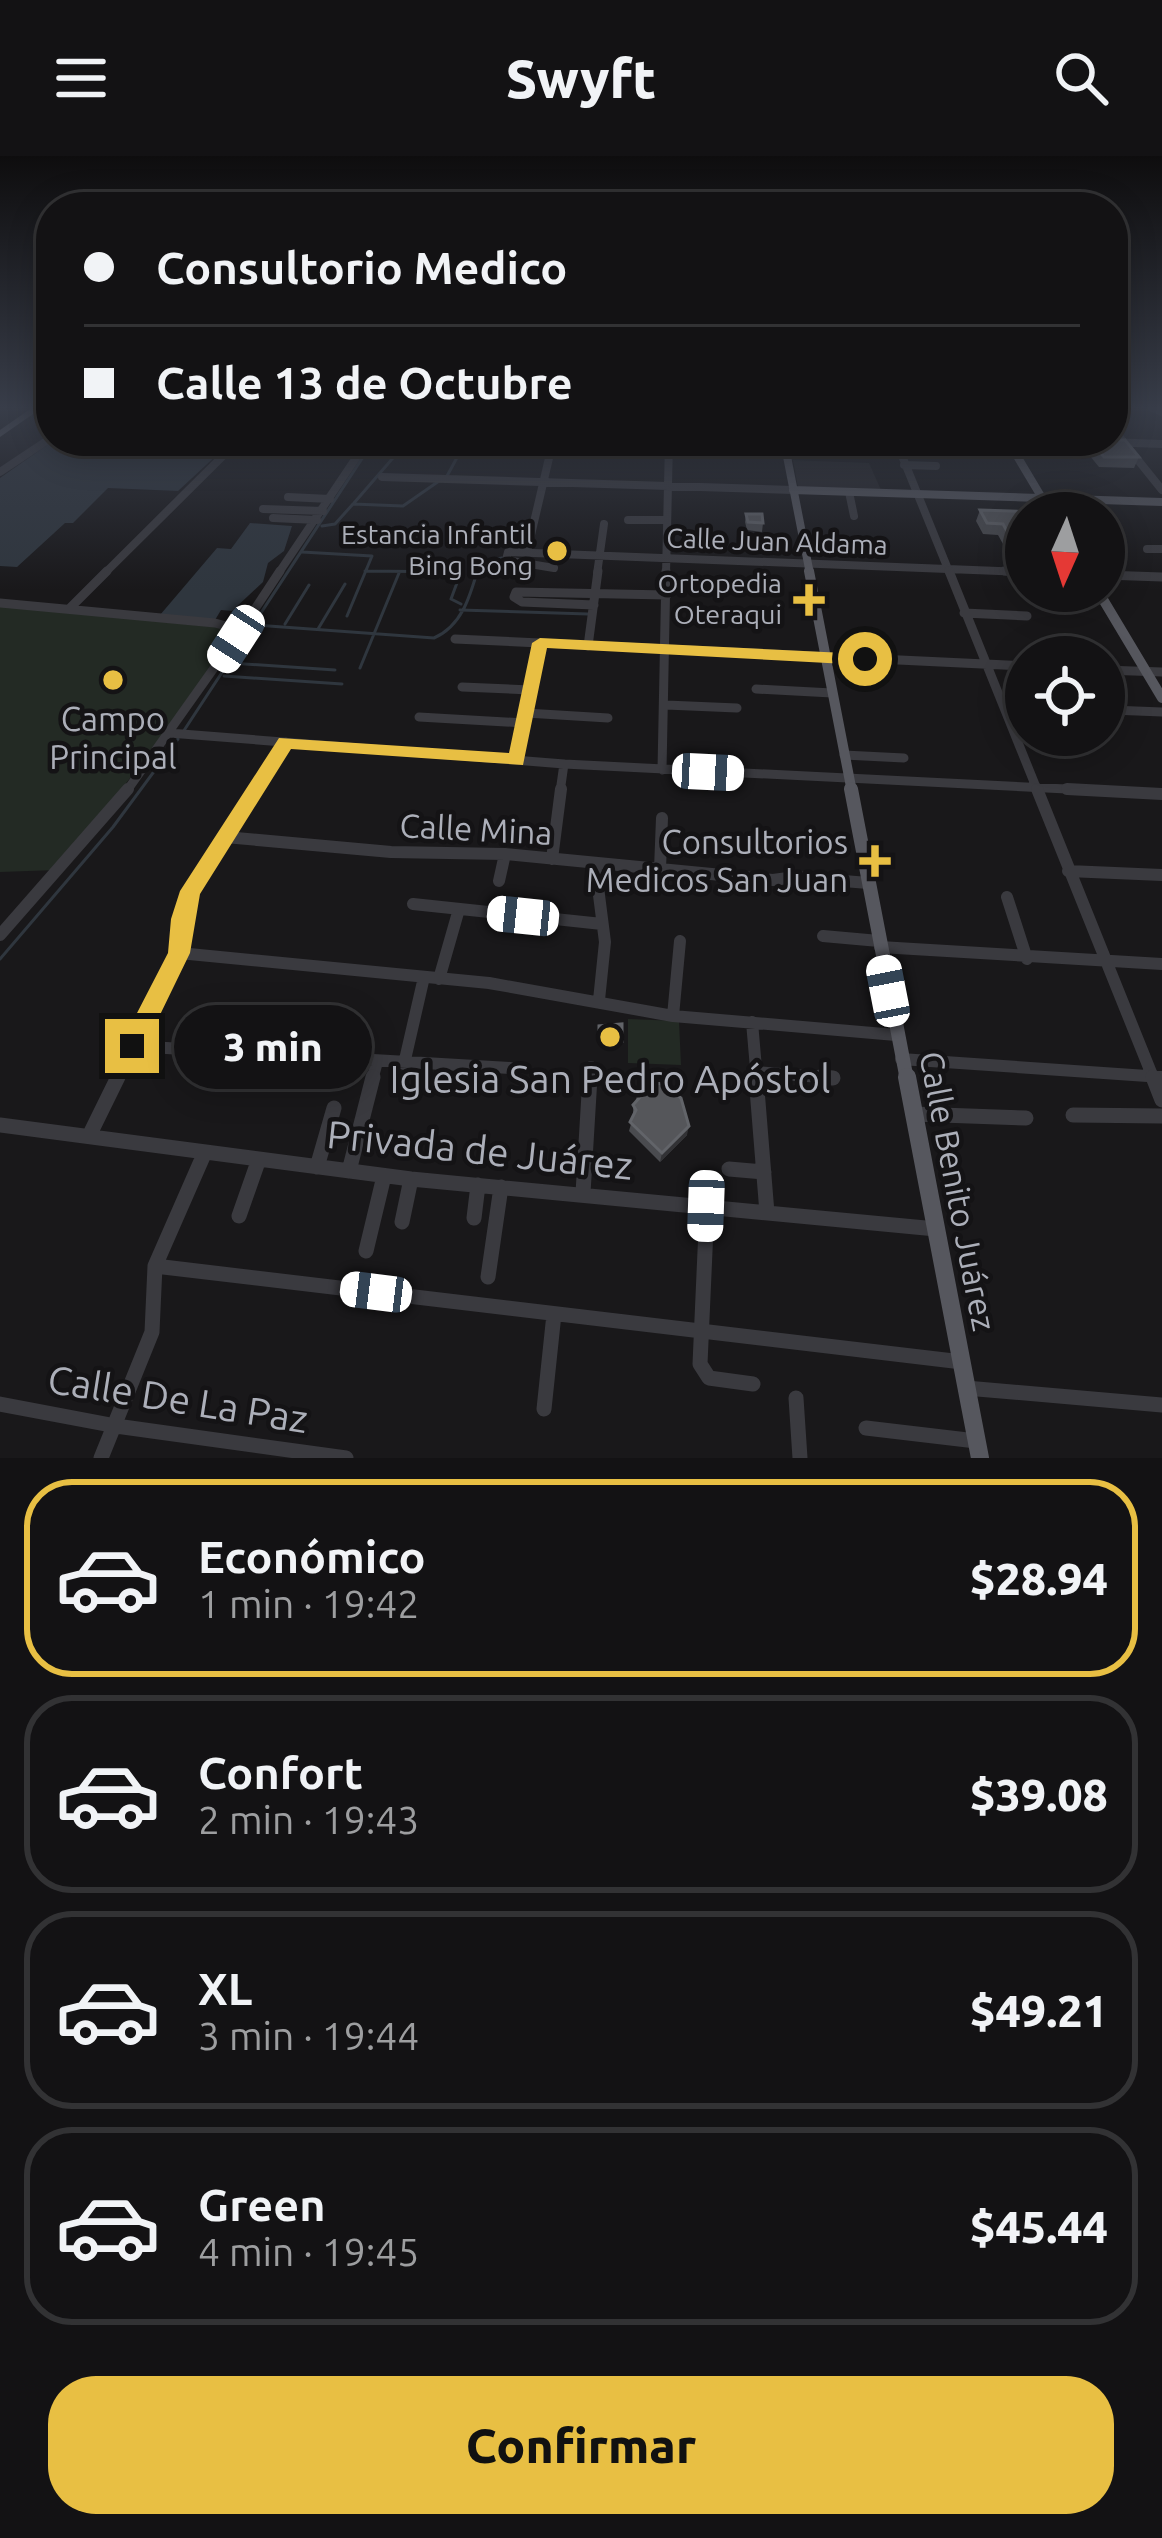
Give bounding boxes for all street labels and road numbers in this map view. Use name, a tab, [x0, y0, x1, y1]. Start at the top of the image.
street label: Calle Juan Aldama	[666, 522, 888, 560]
street label: Calle Mina	[399, 806, 553, 851]
street label: Calle Benito Juárez	[913, 1048, 1004, 1334]
street label: Privada de Juárez	[325, 1112, 635, 1187]
street label: Calle De La Paz	[45, 1357, 311, 1440]

